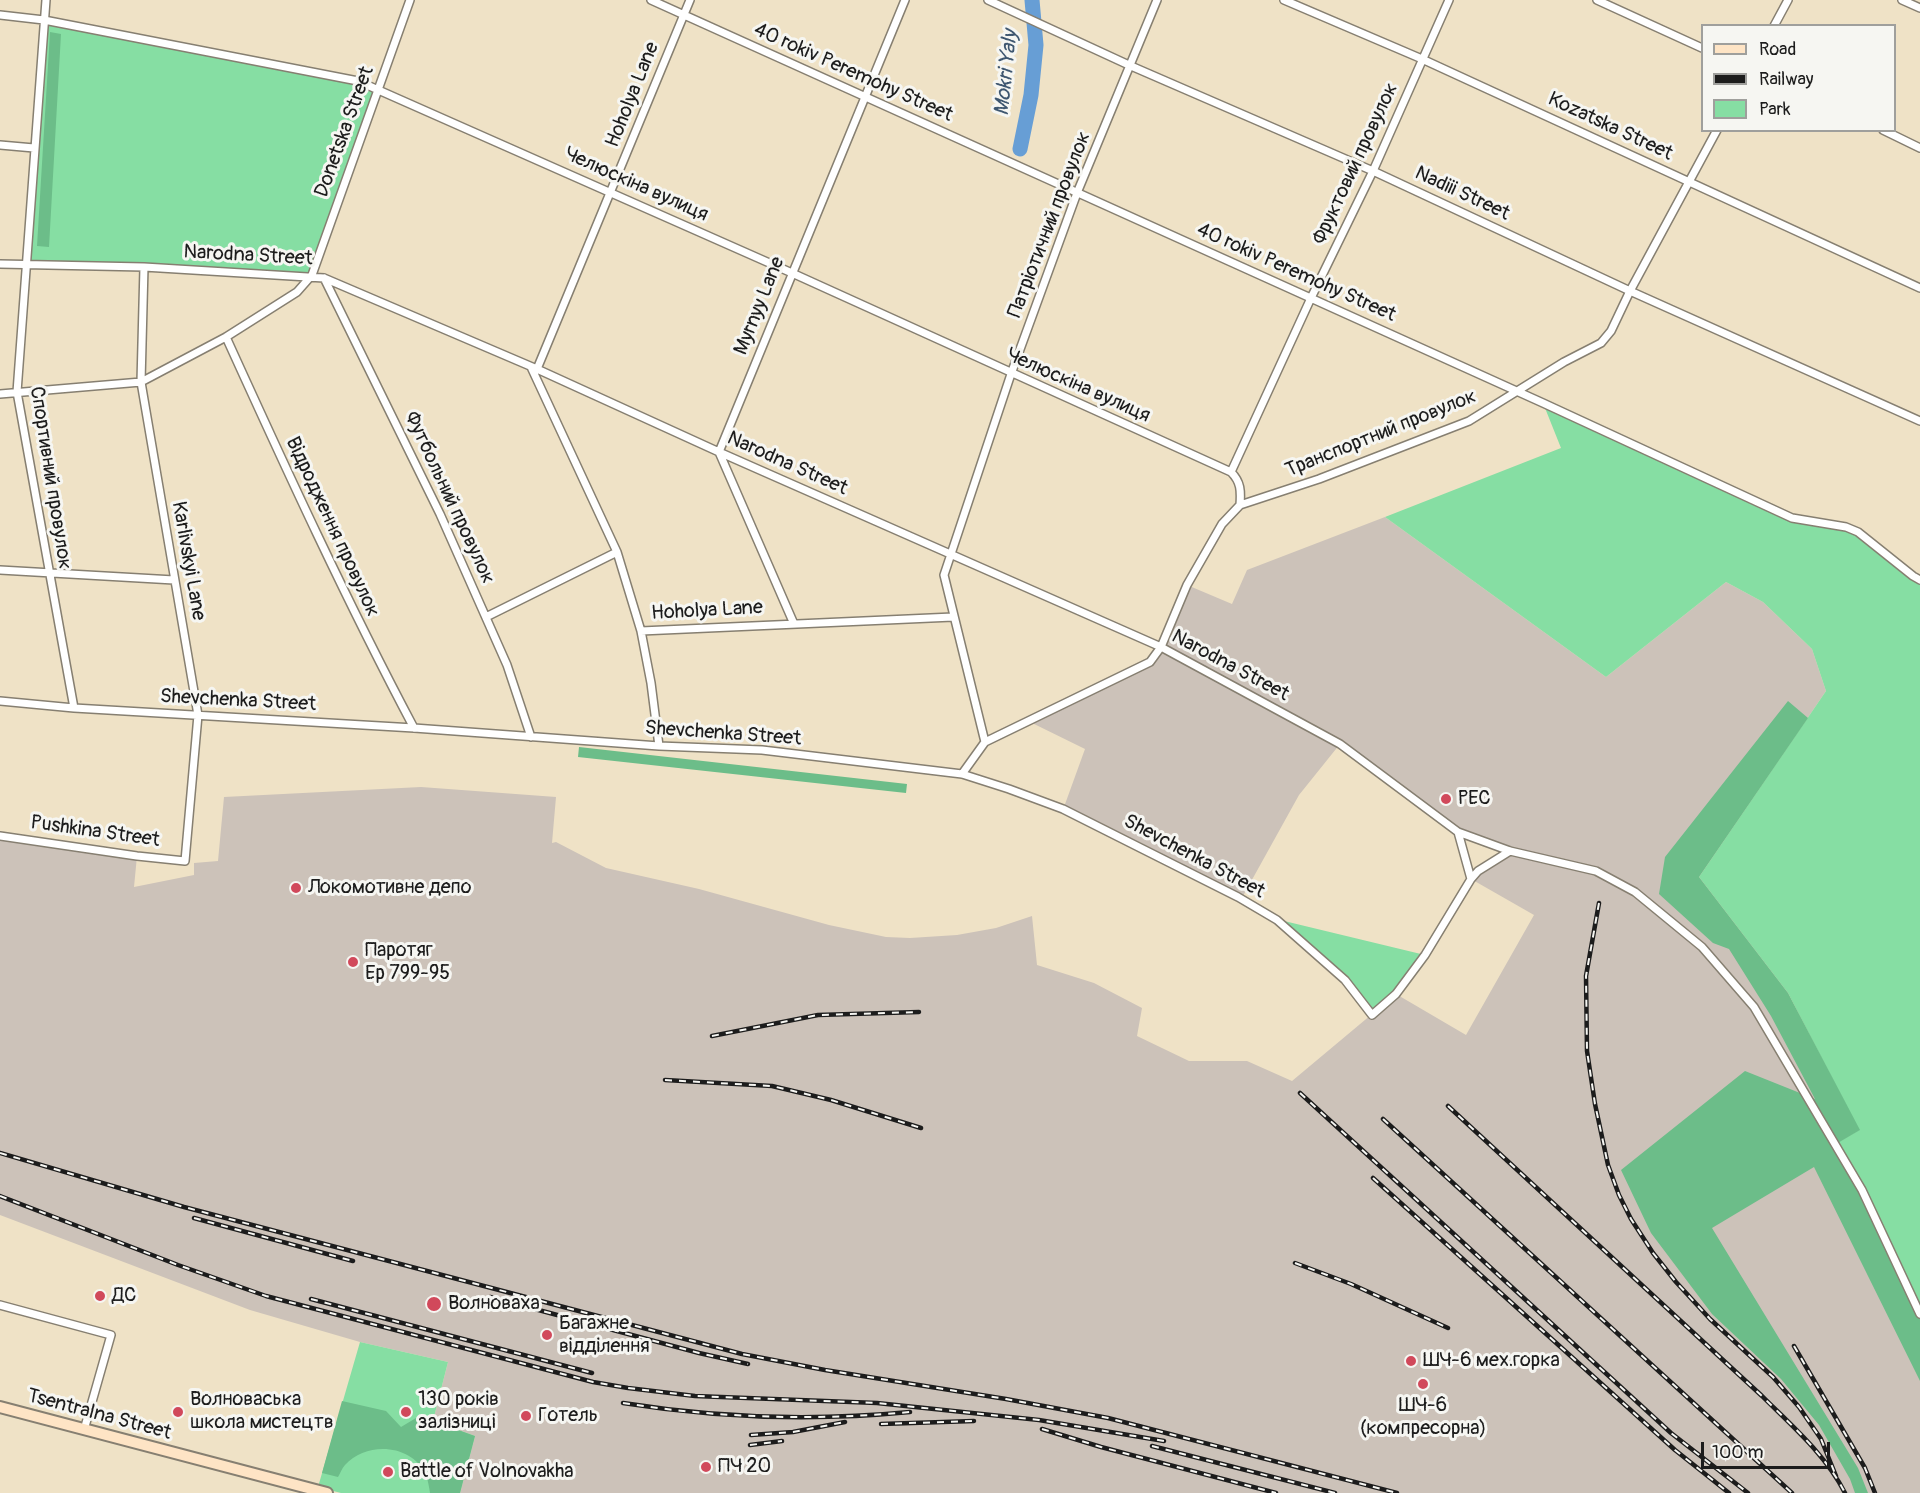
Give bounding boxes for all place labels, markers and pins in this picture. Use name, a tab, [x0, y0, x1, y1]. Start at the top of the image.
place label: РЕС	[1458, 787, 1491, 811]
marker: РЕС	[1439, 792, 1453, 806]
place label: Локомотивне депо	[308, 876, 471, 900]
marker: Локомотивне депо	[289, 881, 303, 895]
place label: Паротяг Ер 799-95	[365, 939, 450, 986]
marker: Паротяг Ер 799-95	[346, 955, 360, 969]
place label: ДС	[112, 1284, 136, 1308]
marker: ДС	[93, 1289, 107, 1303]
place label: Волноваха	[448, 1292, 540, 1316]
marker: Волноваха	[425, 1295, 443, 1313]
place label: Багажне відділення	[559, 1312, 650, 1359]
marker: Багажне відділення	[540, 1328, 554, 1342]
place label: ШЧ-6 мех.горка	[1423, 1349, 1560, 1373]
marker: ШЧ-6 мех.горка	[1404, 1354, 1418, 1368]
marker: ШЧ-6 (компресорна)	[1416, 1377, 1430, 1391]
place label: Волноваська школа мистецтв	[190, 1388, 333, 1435]
place label: 130 років залізниці	[418, 1388, 499, 1435]
place label: ШЧ-6 (компресорна)	[1360, 1394, 1486, 1441]
place label: Готель	[538, 1404, 598, 1428]
marker: Волноваська школа мистецтв	[171, 1405, 185, 1419]
marker: 130 років залізниці	[399, 1405, 413, 1419]
marker: Готель	[519, 1409, 533, 1423]
place label: ПЧ 20	[718, 1455, 771, 1479]
place label: Battle of Volnovakha	[400, 1460, 574, 1484]
marker: ПЧ 20	[699, 1460, 713, 1474]
marker: Battle of Volnovakha	[381, 1465, 395, 1479]

